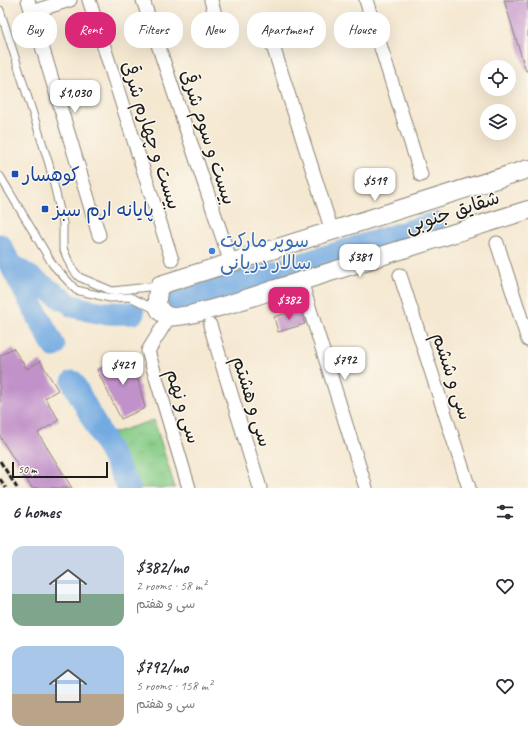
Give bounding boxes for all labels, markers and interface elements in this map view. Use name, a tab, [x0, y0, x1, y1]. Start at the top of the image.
chip: Buy	[12, 12, 57, 48]
chip: Rent	[65, 12, 116, 48]
chip: Filters	[124, 12, 183, 48]
chip: New	[191, 12, 239, 48]
chip: Apartment	[247, 12, 326, 48]
chip: House	[334, 12, 390, 48]
street label: بیست و چهارم شرقی	[114, 58, 187, 213]
map controls	[480, 60, 516, 140]
button: locate	[480, 60, 516, 96]
street label: بیست و سوم شرقی	[173, 66, 242, 209]
pin: $1,030	[42, 80, 108, 114]
text: $1,030	[59, 85, 91, 101]
button: layers	[480, 104, 516, 140]
place label: کوهسار	[21, 163, 80, 187]
pin: $519	[351, 168, 399, 202]
marker: کوهسار	[10, 169, 20, 179]
text: $519	[363, 173, 387, 189]
street label: شقایق جنوبی	[402, 185, 503, 238]
place label: پایانه ارم سبز	[51, 198, 154, 224]
marker: پایانه ارم سبز	[40, 204, 50, 214]
place label: سوپر مارکت سالار دریانی	[220, 229, 311, 275]
pin: $381	[336, 244, 384, 278]
marker: سوپر مارکت سالار دریانی	[207, 246, 217, 256]
text: $381	[348, 249, 372, 265]
pin: $382	[265, 287, 313, 321]
text: $382	[277, 292, 301, 308]
street label: سی و ششم	[425, 329, 477, 424]
pin: $792	[321, 347, 369, 381]
pin: $421	[99, 352, 147, 386]
text: $792	[333, 352, 357, 368]
street label: سی و هشتم	[225, 353, 277, 450]
text: $421	[111, 357, 135, 373]
street label: سی و نهم	[158, 366, 206, 447]
scale bar	[12, 460, 108, 479]
text: 50 m	[18, 462, 37, 476]
icon: filters	[494, 501, 516, 523]
text: 6 homes	[12, 502, 60, 523]
text: $382/mo	[136, 557, 188, 578]
icon: home	[44, 562, 92, 610]
icon: heart	[494, 575, 516, 597]
text: 2 rooms · 58 m²	[136, 578, 206, 594]
text: سی و هفتم	[136, 596, 195, 612]
text: $792/mo	[136, 657, 188, 678]
icon: home	[44, 662, 92, 710]
icon: heart	[494, 675, 516, 697]
text: 5 rooms · 158 m²	[136, 678, 212, 694]
text: سی و هفتم	[136, 696, 195, 712]

